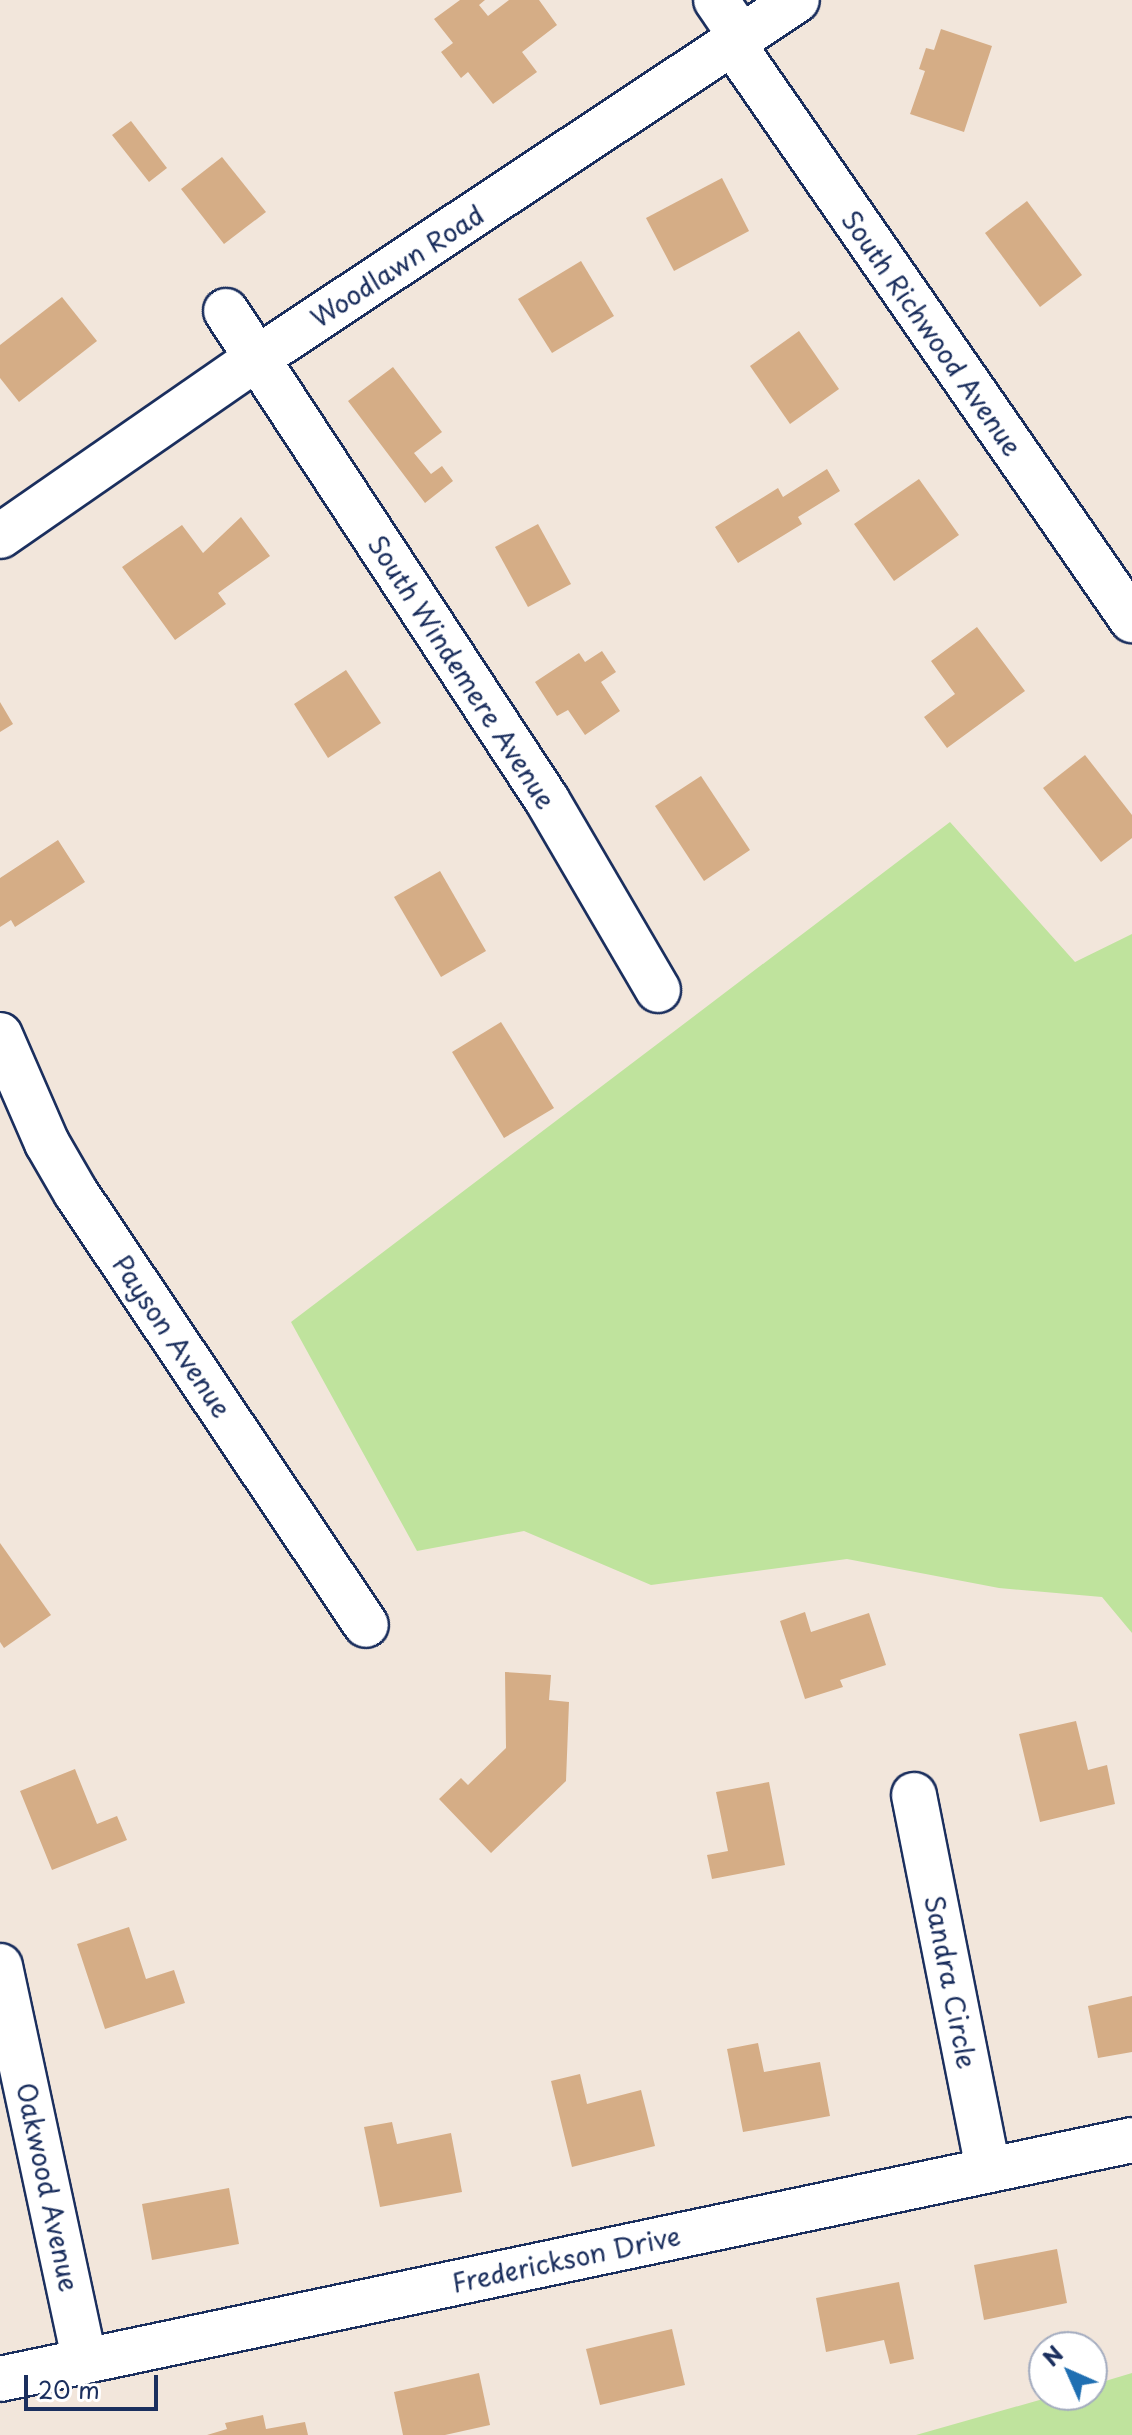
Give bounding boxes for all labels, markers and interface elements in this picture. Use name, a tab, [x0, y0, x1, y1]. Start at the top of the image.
street label: Woodlawn Road	[305, 199, 489, 333]
street label: South Richwood Avenue	[835, 203, 1029, 463]
street label: South Windemere Avenue	[362, 530, 562, 814]
street label: Payson Avenue	[107, 1250, 237, 1422]
street label: Sandra Circle	[919, 1893, 983, 2071]
street label: Oakwood Avenue	[11, 2080, 85, 2294]
street label: Frederickson Drive	[450, 2220, 682, 2298]
north arrow	[1028, 2331, 1108, 2411]
text: N	[1034, 2337, 1070, 2373]
scale bar	[28, 2359, 162, 2409]
text: 20 m	[38, 2371, 100, 2407]

